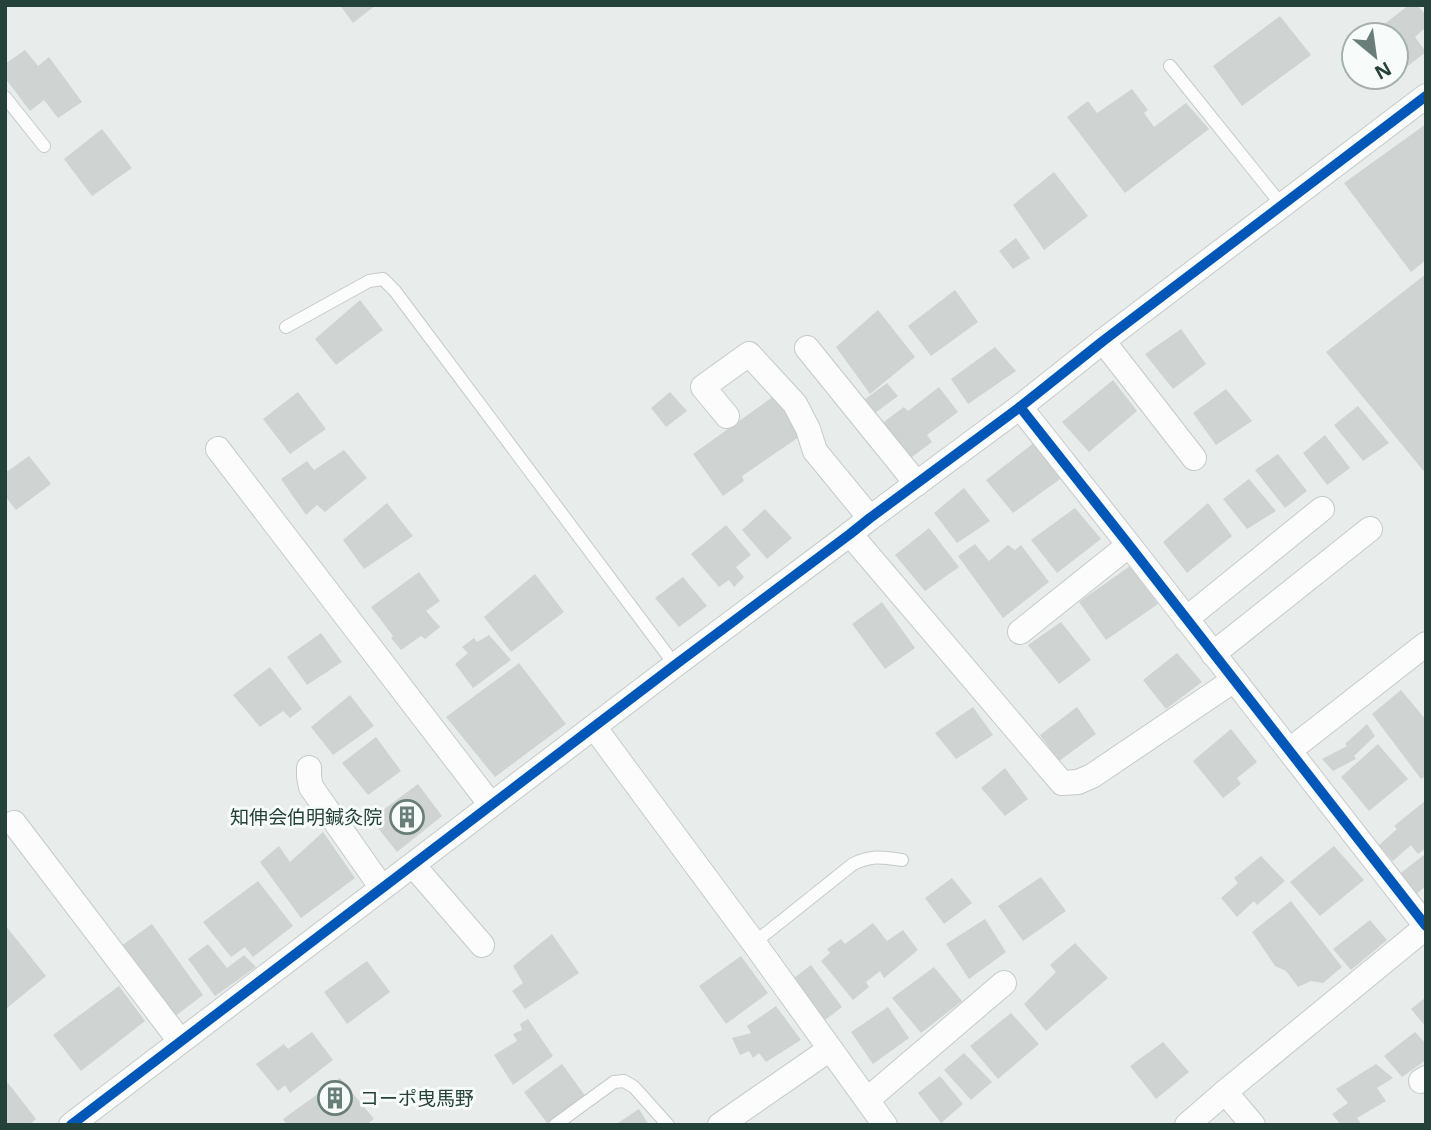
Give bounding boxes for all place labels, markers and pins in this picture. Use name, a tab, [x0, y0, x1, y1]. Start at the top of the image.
building icon: 知伸会伯明鍼灸院	[388, 798, 426, 836]
place label: 知伸会伯明鍼灸院	[230, 804, 382, 830]
building icon: コーポ曳馬野	[316, 1079, 354, 1117]
place label: コーポ曳馬野	[360, 1085, 474, 1111]

